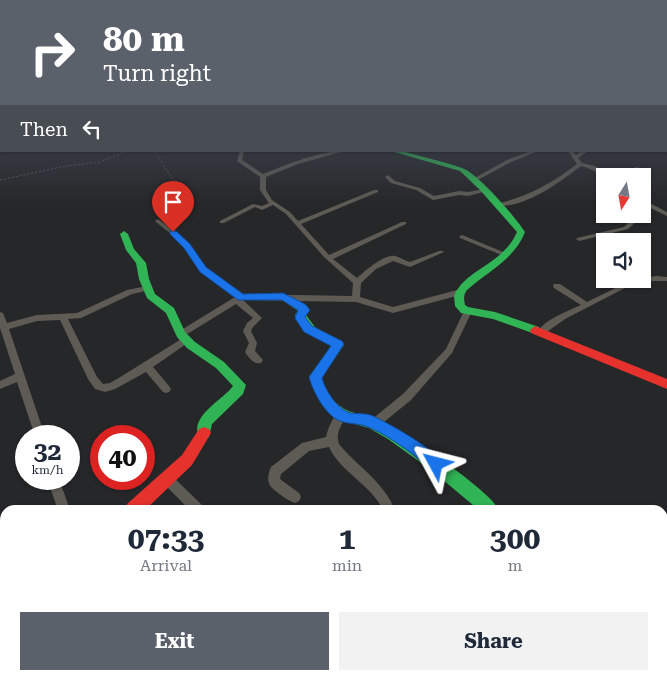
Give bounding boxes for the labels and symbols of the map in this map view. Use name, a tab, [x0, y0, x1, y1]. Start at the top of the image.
north arrow	[596, 168, 651, 222]
pin	[152, 181, 194, 232]
speed limit sign: 40	[90, 425, 155, 490]
position arrow	[409, 437, 461, 489]

